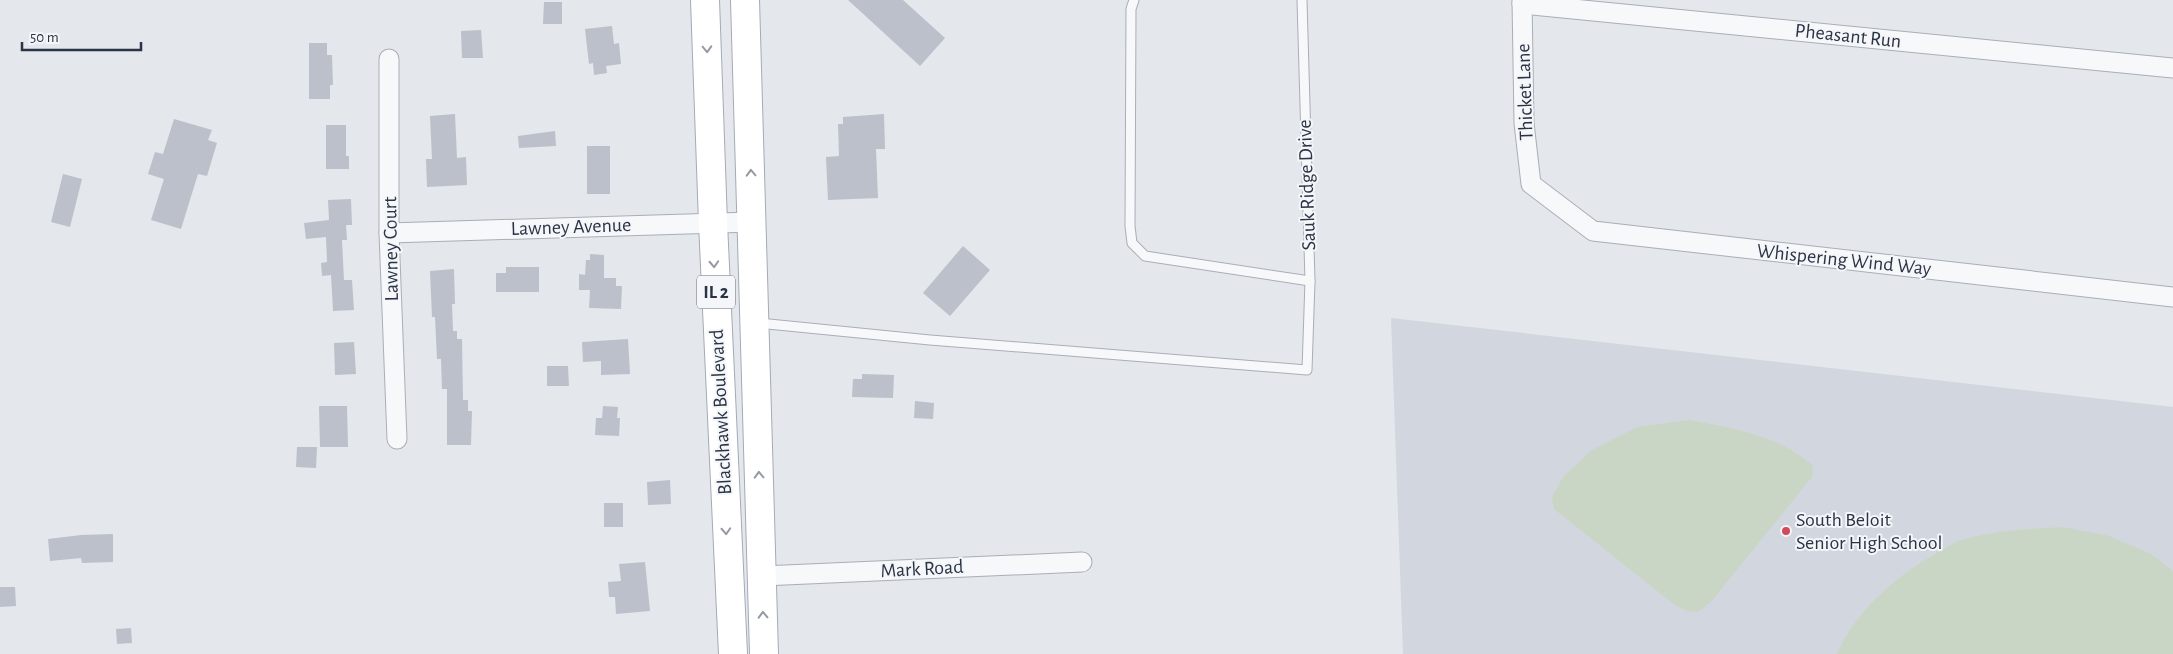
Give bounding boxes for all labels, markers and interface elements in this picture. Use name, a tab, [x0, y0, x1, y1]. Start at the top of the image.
scale bar	[22, 20, 141, 52]
street label: Pheasant Run	[1794, 20, 1902, 52]
text: 50 m	[30, 30, 59, 45]
street label: Thicket Lane	[1513, 43, 1537, 141]
one-way arrow	[701, 45, 712, 53]
street label: Sauk Ridge Drive	[1295, 119, 1319, 251]
one-way arrow	[746, 169, 756, 177]
street label: Lawney Court	[380, 196, 402, 302]
street label: Lawney Avenue	[510, 215, 632, 239]
street label: Whispering Wind Way	[1756, 241, 1933, 279]
one-way arrow	[709, 260, 720, 268]
road number: IL 2	[697, 276, 735, 308]
street label: Blackhawk Boulevard	[707, 329, 735, 495]
one-way arrow	[754, 471, 764, 478]
place label: South Beloit Senior High School	[1796, 510, 1942, 553]
marker: South Beloit Senior High School	[1780, 525, 1792, 537]
one-way arrow	[721, 527, 732, 535]
street label: Mark Road	[880, 557, 964, 581]
one-way arrow	[758, 611, 768, 618]

